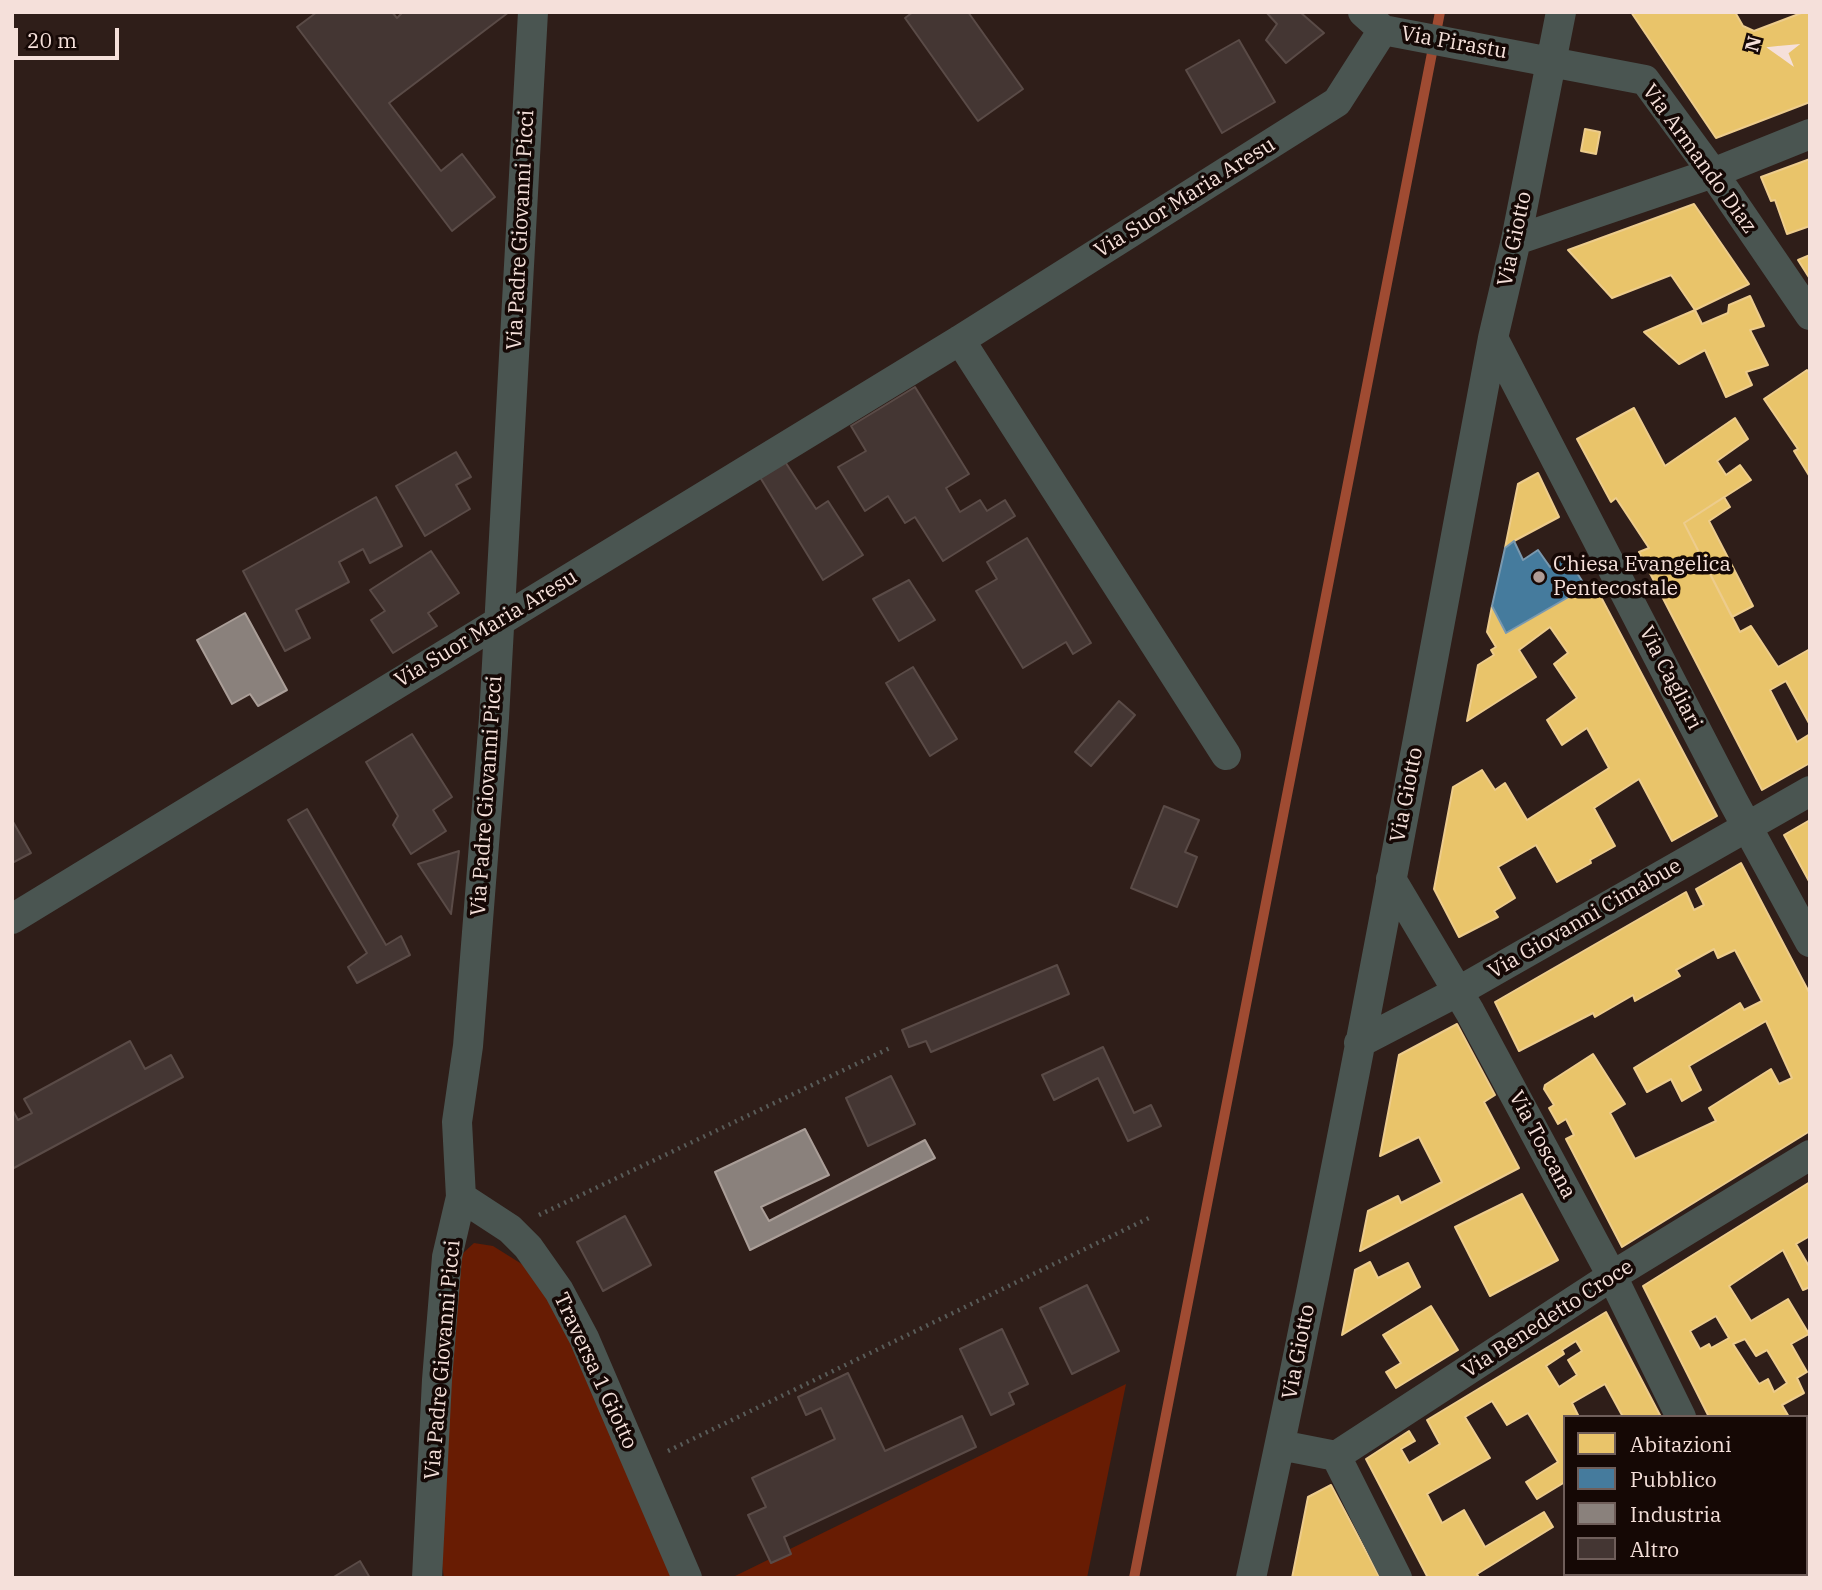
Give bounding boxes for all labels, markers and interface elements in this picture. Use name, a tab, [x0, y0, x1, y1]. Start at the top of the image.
scale bar	[18, 14, 122, 58]
north arrow	[1738, 14, 1808, 84]
street label: Via Pirastu	[1399, 21, 1509, 65]
text: 20 m	[27, 26, 77, 54]
text: N	[1739, 33, 1766, 54]
street label: Via Armando Diaz	[1636, 80, 1762, 238]
street label: Via Padre Giovanni Picci	[502, 109, 540, 351]
street label: Via Suor Maria Aresu	[1090, 132, 1280, 264]
street label: Via Giotto	[1493, 189, 1537, 289]
place label: Chiesa Evangelica Pentecostale	[1553, 552, 1731, 602]
street label: Via Suor Maria Aresu	[390, 565, 582, 693]
marker: Chiesa Evangelica Pentecostale	[1531, 569, 1547, 585]
street label: Via Cagliari	[1633, 622, 1707, 734]
street label: Via Padre Giovanni Picci	[466, 675, 508, 917]
street label: Via Giotto	[1385, 745, 1429, 845]
street label: Via Giovanni Cimabue	[1484, 853, 1686, 985]
street label: Via Toscana	[1503, 1087, 1581, 1203]
street label: Via Padre Giovanni Picci	[420, 1239, 466, 1481]
street label: Via Benedetto Croce	[1458, 1254, 1638, 1384]
street label: Traversa 1 Giotto	[548, 1289, 642, 1453]
street label: Via Giotto	[1277, 1302, 1321, 1402]
legend	[1563, 1415, 1808, 1576]
text: Abitazioni	[1630, 1430, 1732, 1458]
text: Pubblico	[1630, 1465, 1717, 1493]
text: Industria	[1630, 1500, 1721, 1528]
text: Altro	[1630, 1535, 1679, 1563]

